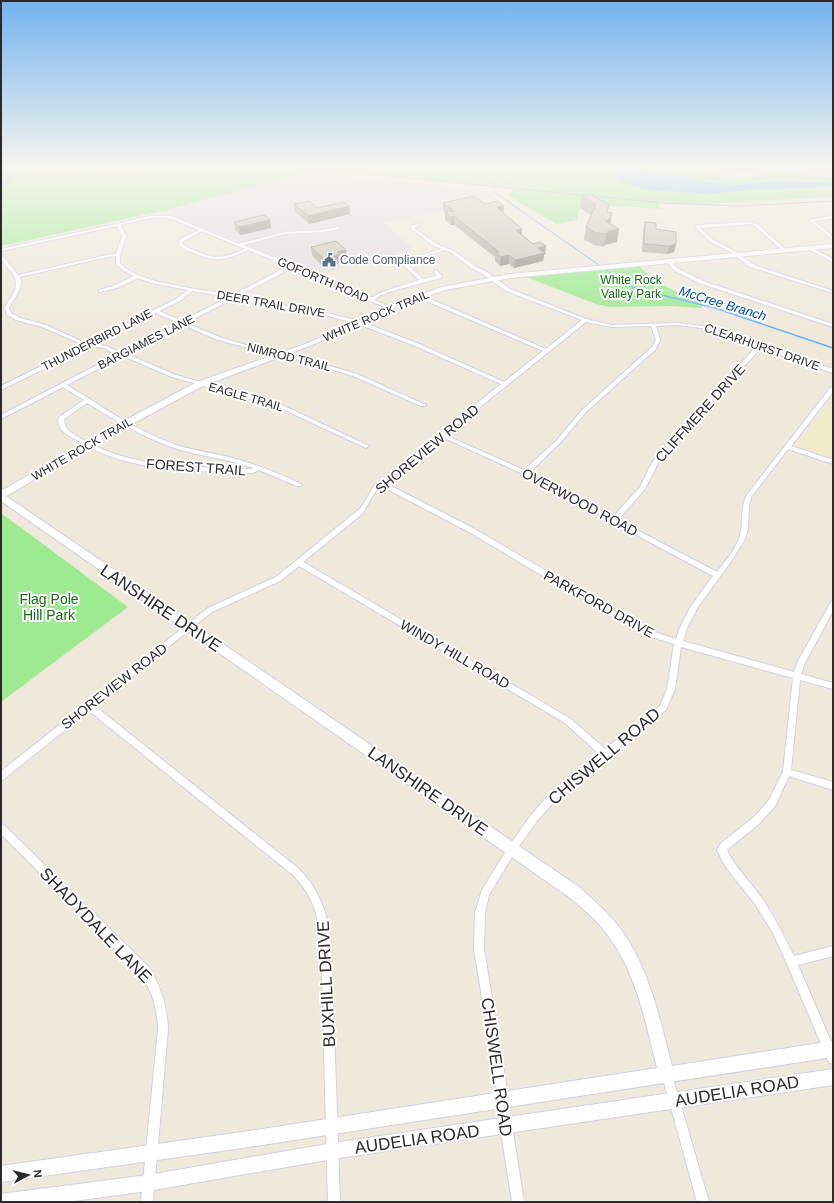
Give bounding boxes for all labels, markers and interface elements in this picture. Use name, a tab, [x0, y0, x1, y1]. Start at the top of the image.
public building icon: Code Compliance	[321, 252, 337, 268]
place label: Code Compliance	[340, 253, 436, 267]
street label: GOFORTH ROAD	[275, 254, 371, 306]
park label: White Rock Valley Park	[600, 273, 663, 301]
water label: McCree Branch	[677, 283, 768, 324]
street label: WHITE ROCK TRAIL	[321, 287, 431, 345]
street label: DEER TRAIL DRIVE	[216, 288, 326, 320]
street label: THUNDERBIRD LANE	[39, 306, 155, 374]
street label: BARGIAMES LANE	[96, 312, 196, 372]
street label: CLEARHURST DRIVE	[702, 321, 822, 373]
street label: NIMROD TRAIL	[246, 340, 333, 374]
street label: CLIFFMERE DRIVE	[652, 361, 748, 465]
street label: EAGLE TRAIL	[207, 380, 285, 414]
street label: SHOREVIEW ROAD	[372, 401, 482, 497]
street label: WHITE ROCK TRAIL	[29, 414, 135, 484]
street label: FOREST TRAIL	[146, 456, 247, 478]
street label: OVERWOOD ROAD	[519, 465, 641, 539]
street label: LANSHIRE DRIVE	[97, 561, 225, 656]
street label: PARKFORD DRIVE	[541, 567, 657, 641]
park label: Flag Pole Hill Park	[19, 591, 79, 623]
street label: WINDY HILL ROAD	[397, 616, 513, 692]
street label: SHOREVIEW ROAD	[58, 640, 170, 732]
street label: CHISWELL ROAD	[545, 704, 664, 809]
street label: LANSHIRE DRIVE	[364, 743, 491, 840]
street label: SHADYDALE LANE	[36, 864, 155, 987]
street label: BUXHILL DRIVE	[314, 920, 339, 1048]
street label: CHISWELL ROAD	[477, 996, 516, 1138]
street label: AUDELIA ROAD	[674, 1072, 801, 1111]
street label: AUDELIA ROAD	[354, 1121, 481, 1158]
north arrow	[8, 1155, 48, 1195]
text: N	[31, 1169, 44, 1179]

